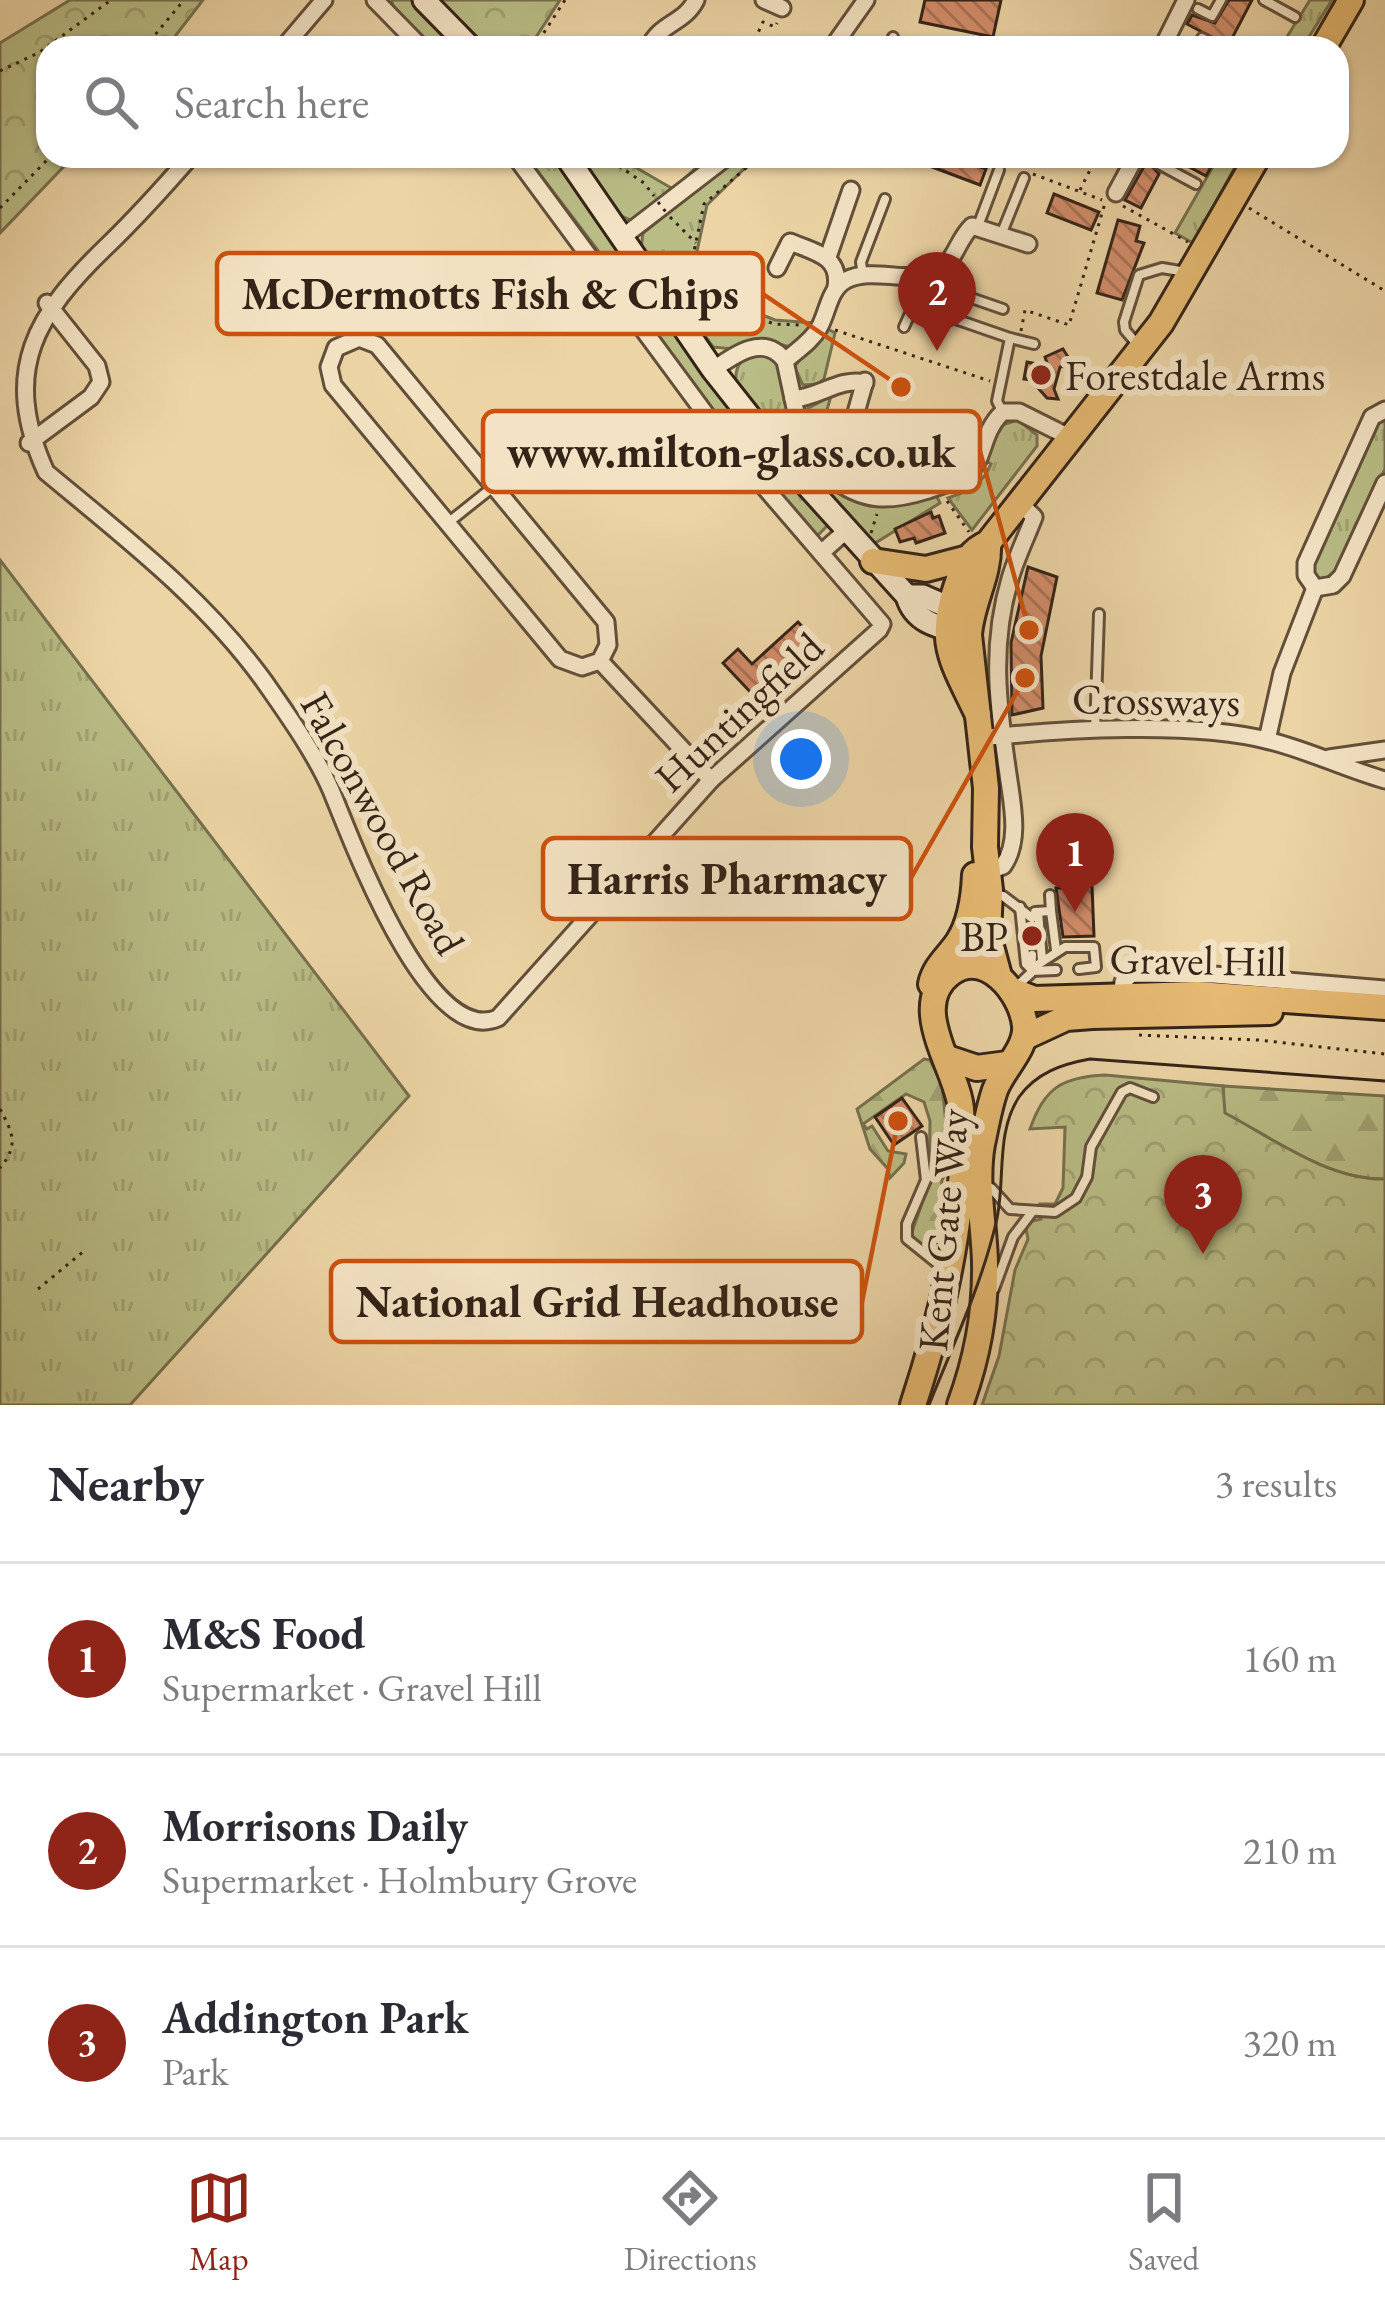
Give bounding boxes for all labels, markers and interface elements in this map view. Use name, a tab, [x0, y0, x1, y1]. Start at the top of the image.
search box	[36, 36, 1349, 168]
icon: search	[78, 69, 144, 135]
text: Search here	[174, 73, 369, 131]
pin: 2	[898, 252, 976, 351]
callout: McDermotts Fish & Chips	[217, 253, 763, 334]
text: McDermotts Fish & Chips	[241, 264, 739, 322]
place label: Forestdale Arms	[1065, 348, 1325, 403]
marker: Forestdale Arms	[1028, 362, 1054, 388]
callout: www.milton-glass.co.uk	[483, 411, 980, 492]
text: www.milton-glass.co.uk	[506, 422, 957, 481]
street label: Huntingfield	[643, 619, 836, 804]
street label: Crossways	[1071, 671, 1241, 729]
street label: Falconwood Road	[288, 682, 478, 965]
your location	[771, 729, 831, 789]
pin: 1	[1036, 813, 1114, 912]
callout: Harris Pharmacy	[543, 838, 911, 919]
text: Harris Pharmacy	[567, 849, 887, 907]
place label: BP	[960, 909, 1008, 964]
marker: BP	[1019, 923, 1045, 949]
street label: Gravel Hill	[1109, 931, 1287, 989]
street label: Kent Gate Way	[905, 1106, 981, 1353]
pin: 3	[1164, 1155, 1242, 1254]
callout: National Grid Headhouse	[331, 1261, 862, 1342]
text: National Grid Headhouse	[355, 1272, 839, 1330]
text: Nearby	[48, 1450, 204, 1516]
text: 3 results	[1215, 1458, 1337, 1509]
text: M&S Food	[162, 1604, 366, 1662]
text: 1	[77, 1633, 97, 1684]
text: 160 m	[1243, 1633, 1337, 1684]
text: Supermarket · Gravel Hill	[162, 1662, 542, 1713]
text: Morrisons Daily	[162, 1796, 468, 1854]
text: 2	[77, 1825, 97, 1876]
text: 210 m	[1243, 1825, 1337, 1876]
text: Supermarket · Holmbury Grove	[162, 1854, 637, 1905]
text: Addington Park	[162, 1988, 469, 2046]
text: 3	[77, 2017, 97, 2068]
text: 320 m	[1243, 2017, 1337, 2068]
text: Park	[162, 2046, 228, 2097]
tab: Map	[186, 2165, 252, 2280]
tab: Directions	[624, 2165, 757, 2280]
tab: Saved	[1128, 2165, 1199, 2280]

